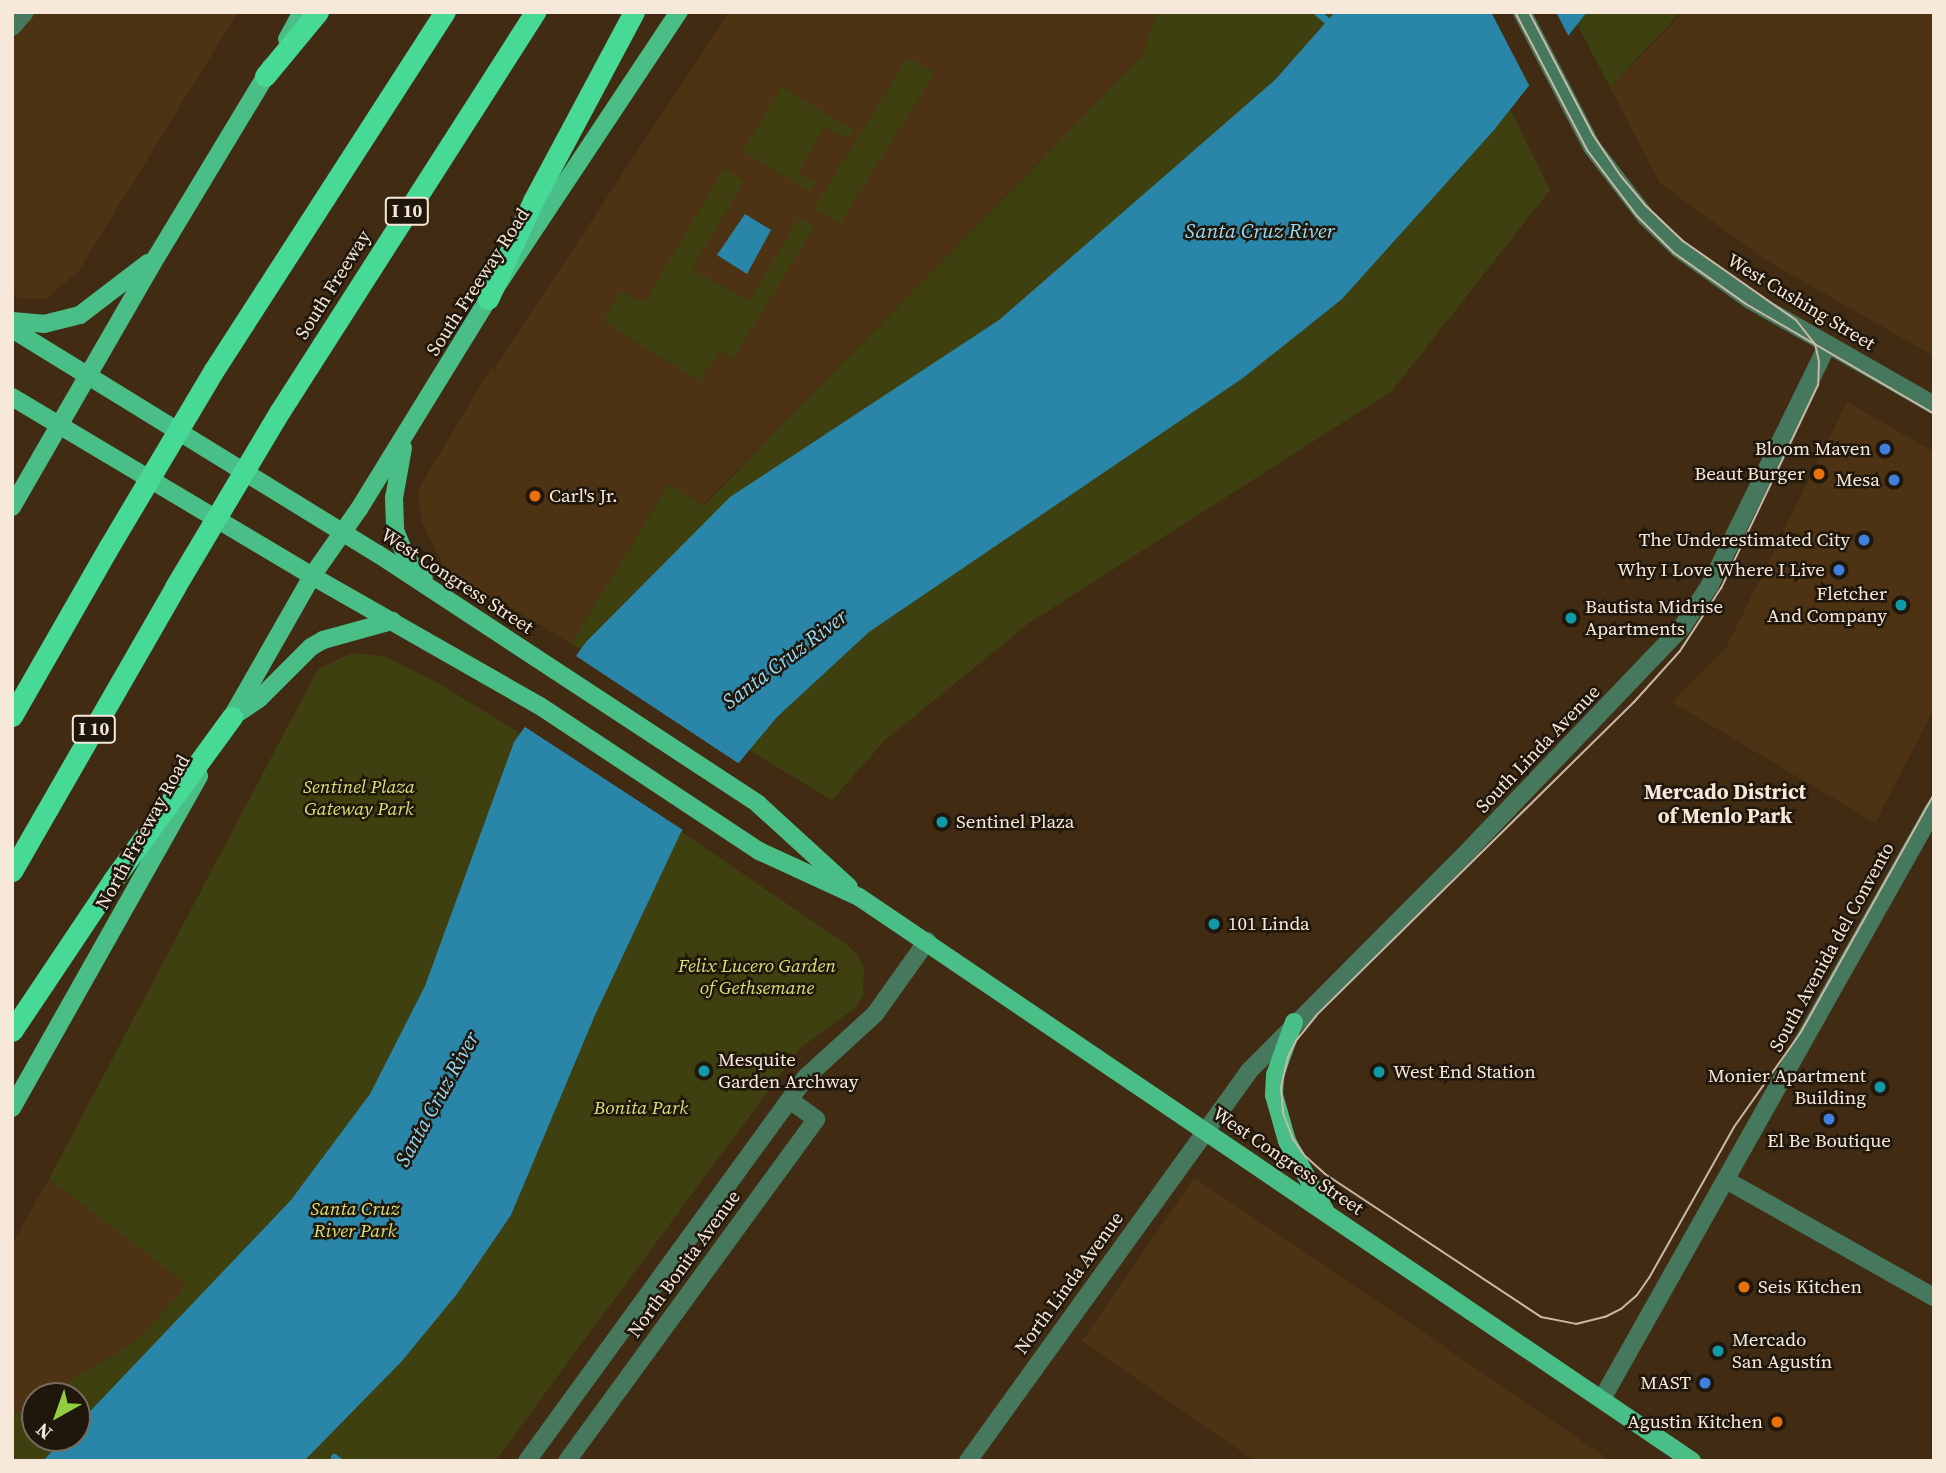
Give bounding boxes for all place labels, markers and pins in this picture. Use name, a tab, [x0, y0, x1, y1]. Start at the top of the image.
place label: Bloom Maven	[1755, 438, 1871, 460]
marker: Bloom Maven	[1877, 441, 1893, 457]
place label: Beaut Burger	[1694, 463, 1805, 485]
marker: Beaut Burger	[1811, 466, 1827, 482]
place label: Mesa	[1836, 469, 1880, 491]
marker: Mesa	[1886, 472, 1902, 488]
place label: Carl's Jr.	[549, 485, 618, 507]
marker: Carl's Jr.	[527, 488, 543, 504]
place label: The Underestimated City	[1639, 529, 1850, 551]
marker: The Underestimated City	[1856, 532, 1872, 548]
place label: Why I Love Where I Live	[1617, 559, 1825, 581]
marker: Why I Love Where I Live	[1831, 562, 1847, 578]
place label: Fletcher And Company	[1767, 583, 1887, 627]
place label: Bautista Midrise Apartments	[1585, 596, 1723, 640]
marker: Fletcher And Company	[1893, 597, 1909, 613]
marker: Bautista Midrise Apartments	[1563, 610, 1579, 626]
place label: Sentinel Plaza	[956, 811, 1074, 833]
marker: Sentinel Plaza	[934, 814, 950, 830]
place label: 101 Linda	[1228, 913, 1310, 935]
marker: 101 Linda	[1206, 916, 1222, 932]
place label: Mesquite Garden Archway	[718, 1049, 859, 1093]
place label: West End Station	[1393, 1061, 1536, 1083]
marker: Mesquite Garden Archway	[696, 1063, 712, 1079]
marker: West End Station	[1371, 1064, 1387, 1080]
place label: Monier Apartment Building	[1708, 1065, 1866, 1109]
marker: Monier Apartment Building	[1872, 1079, 1888, 1095]
marker: El Be Boutique	[1821, 1111, 1837, 1127]
place label: El Be Boutique	[1767, 1130, 1891, 1152]
place label: Seis Kitchen	[1758, 1276, 1862, 1298]
marker: Seis Kitchen	[1736, 1279, 1752, 1295]
place label: Mercado San Agustín	[1732, 1329, 1832, 1373]
marker: Mercado San Agustín	[1710, 1343, 1726, 1359]
place label: MAST	[1640, 1372, 1691, 1394]
marker: MAST	[1697, 1375, 1713, 1391]
place label: Agustin Kitchen	[1627, 1411, 1763, 1433]
marker: Agustin Kitchen	[1769, 1414, 1785, 1430]

